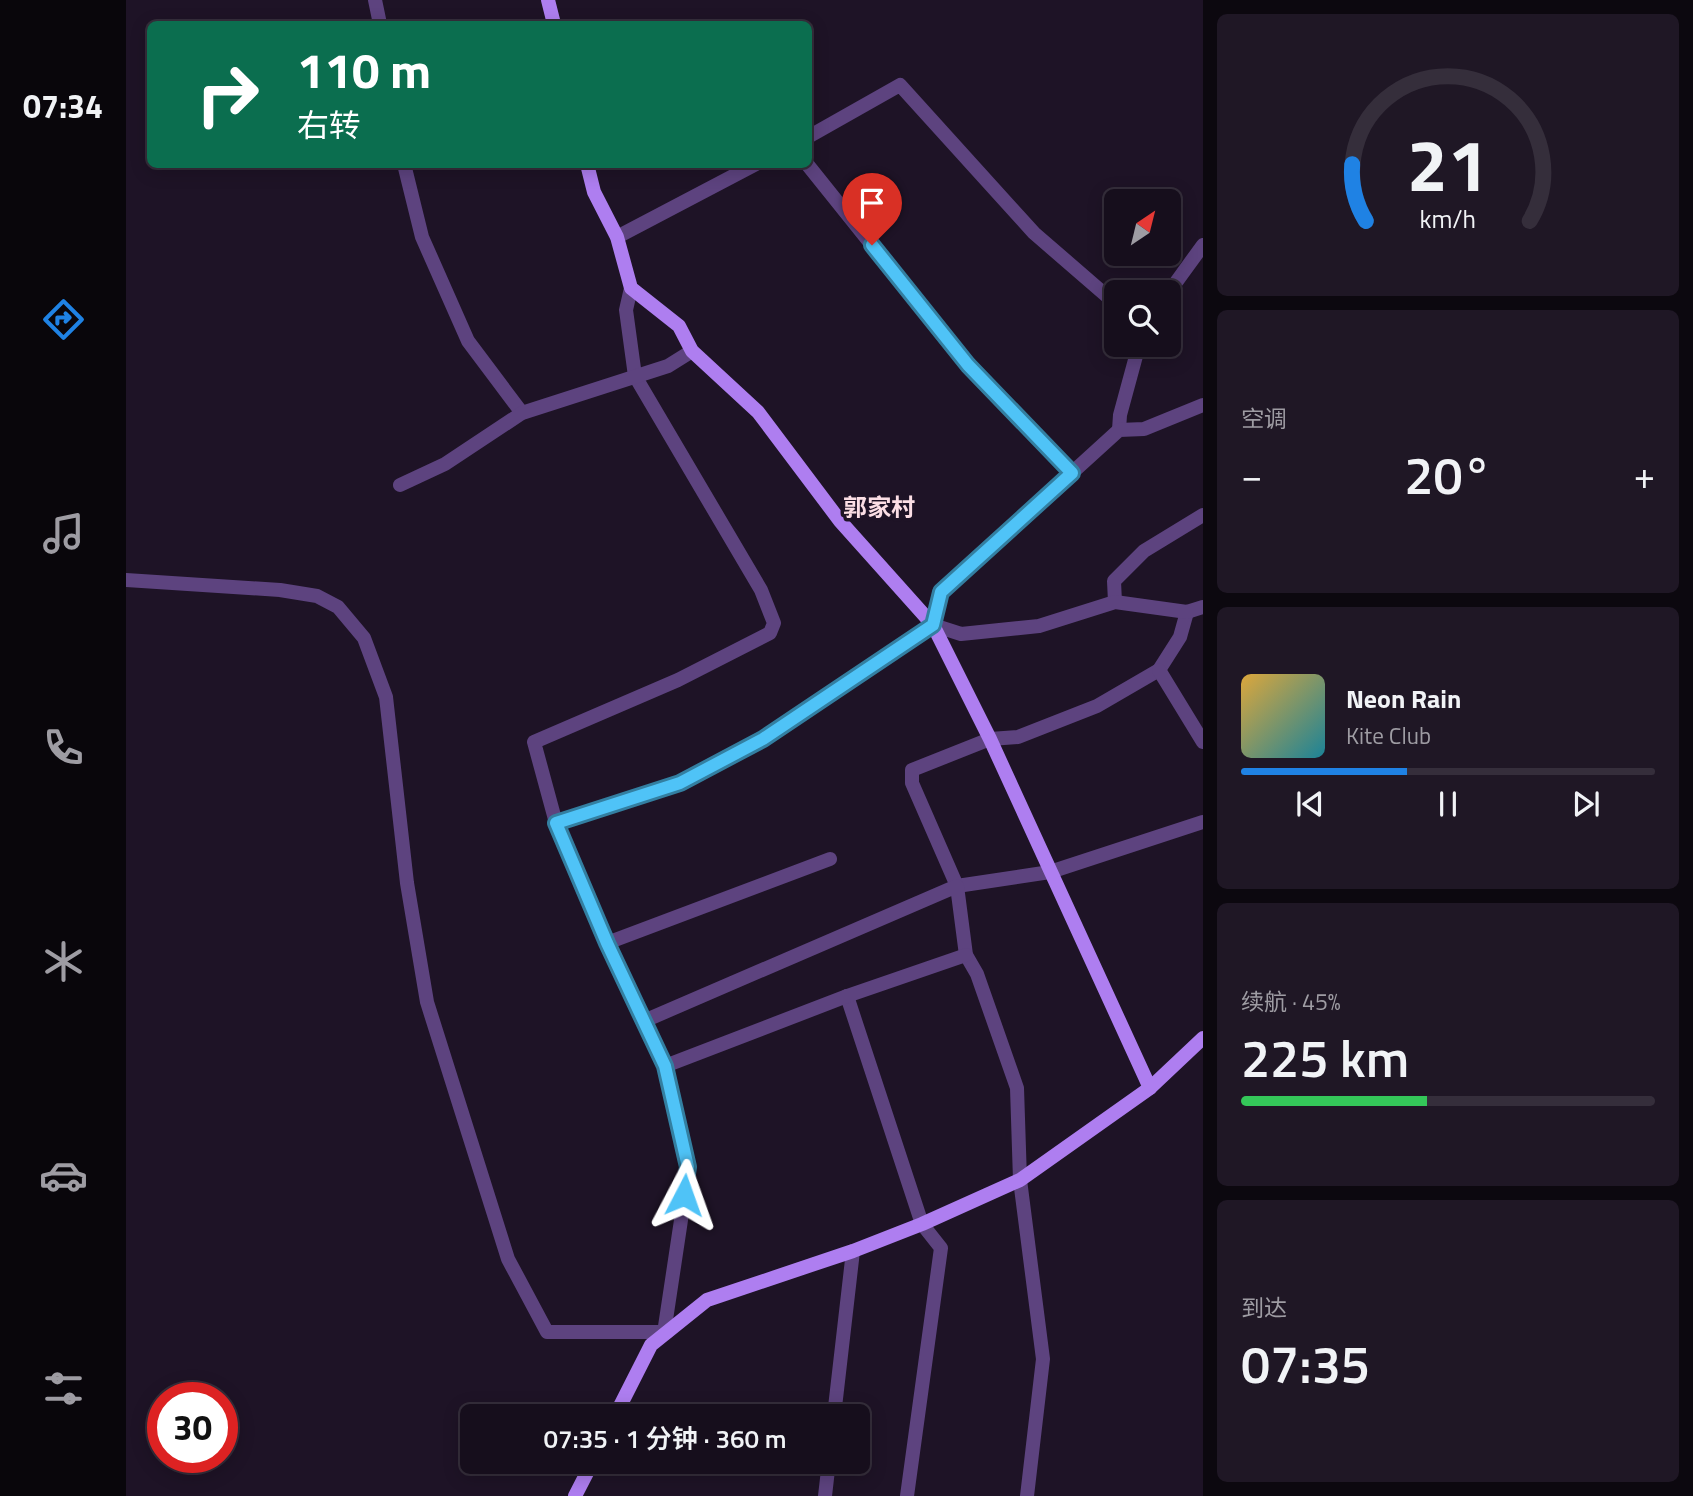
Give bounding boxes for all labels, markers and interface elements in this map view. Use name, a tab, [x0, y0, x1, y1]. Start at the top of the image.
text: 110 m	[297, 32, 431, 107]
icon: right	[182, 49, 273, 140]
text: 07:34	[23, 82, 103, 130]
text: 右转	[297, 101, 361, 149]
text: 21	[1407, 110, 1489, 220]
pin	[842, 173, 902, 245]
icon: arrive	[853, 184, 891, 222]
north arrow	[1104, 189, 1181, 266]
map controls	[1104, 189, 1181, 357]
text: km/h	[1420, 200, 1476, 238]
button: search	[1104, 280, 1181, 357]
icon: directions	[39, 295, 88, 344]
text: 空调	[1241, 401, 1287, 436]
text: 20°	[1404, 435, 1492, 514]
text: −	[1241, 446, 1262, 504]
text: +	[1634, 446, 1655, 504]
district label: 郭家村	[843, 489, 915, 525]
icon: music	[39, 509, 88, 558]
text: Neon Rain	[1346, 679, 1461, 718]
text: Kite Club	[1346, 718, 1431, 753]
icon: phone	[39, 723, 88, 772]
icon: previous	[1291, 785, 1329, 823]
icon: pause	[1429, 785, 1467, 823]
icon: next	[1567, 785, 1605, 823]
icon: climate	[39, 937, 88, 986]
text: 续航 · 45%	[1241, 984, 1341, 1019]
text: 225 km	[1241, 1018, 1409, 1097]
icon: car	[39, 1151, 88, 1200]
position arrow	[647, 1158, 721, 1232]
text: 到达	[1241, 1290, 1287, 1325]
text: 07:35	[1241, 1324, 1370, 1403]
icon: filters	[39, 1364, 88, 1413]
speed limit sign: 30	[147, 1382, 238, 1473]
text: 07:35 · 1 分钟 · 360 m	[543, 1419, 787, 1458]

